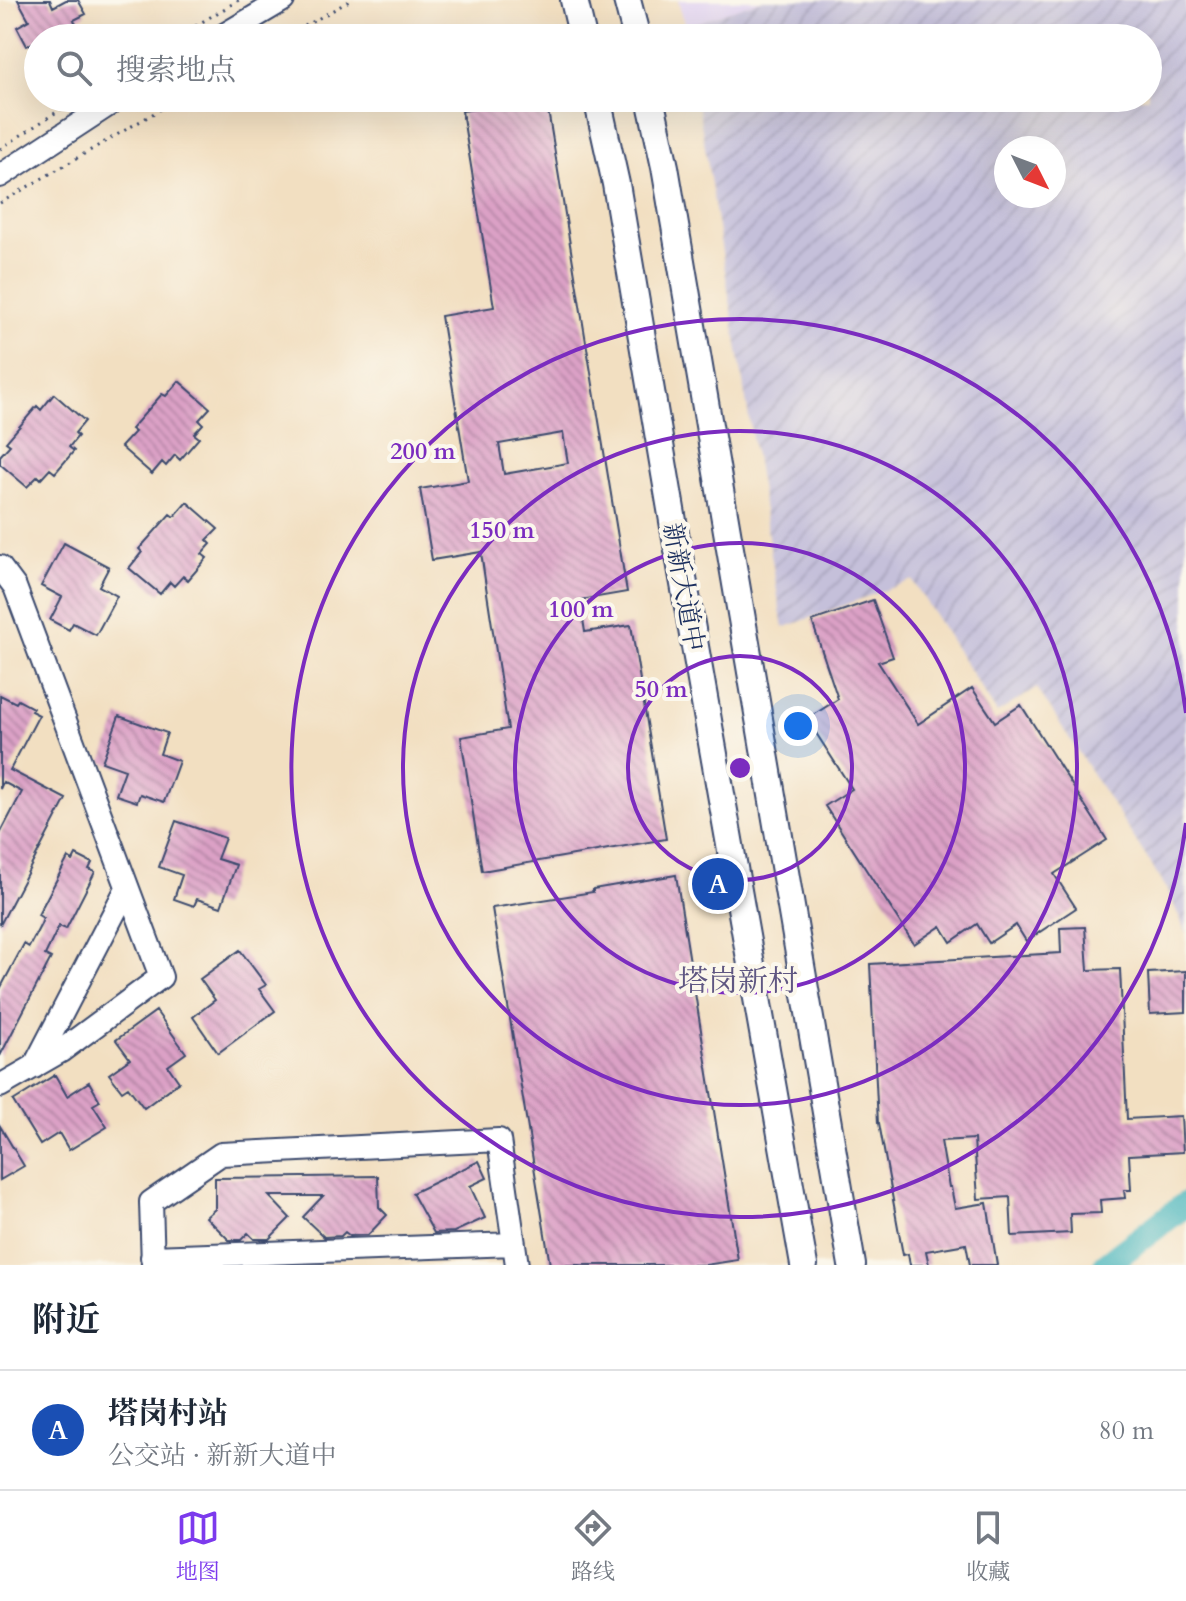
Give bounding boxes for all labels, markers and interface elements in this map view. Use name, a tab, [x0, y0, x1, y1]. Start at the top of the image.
search box	[24, 24, 1162, 112]
icon: search	[52, 46, 96, 90]
text: 搜索地点	[116, 50, 236, 91]
north arrow	[994, 136, 1066, 208]
text: 200 m	[390, 435, 457, 468]
text: 150 m	[469, 514, 536, 547]
street label: 新新大道中	[655, 520, 712, 654]
text: 100 m	[548, 593, 615, 626]
text: 50 m	[634, 673, 688, 706]
your location	[778, 706, 818, 746]
centre of rings	[726, 754, 754, 782]
pin: A	[692, 854, 744, 914]
district label: 塔岗新村	[678, 961, 798, 1002]
text: 附近	[32, 1297, 100, 1343]
text: 塔岗村站	[108, 1393, 228, 1434]
text: A	[48, 1413, 68, 1448]
text: 80 m	[1098, 1413, 1154, 1448]
text: 公交站 · 新新大道中	[108, 1438, 337, 1473]
tab: 地图	[176, 1506, 220, 1587]
tab: 路线	[571, 1506, 615, 1587]
tab: 收藏	[966, 1506, 1010, 1587]

